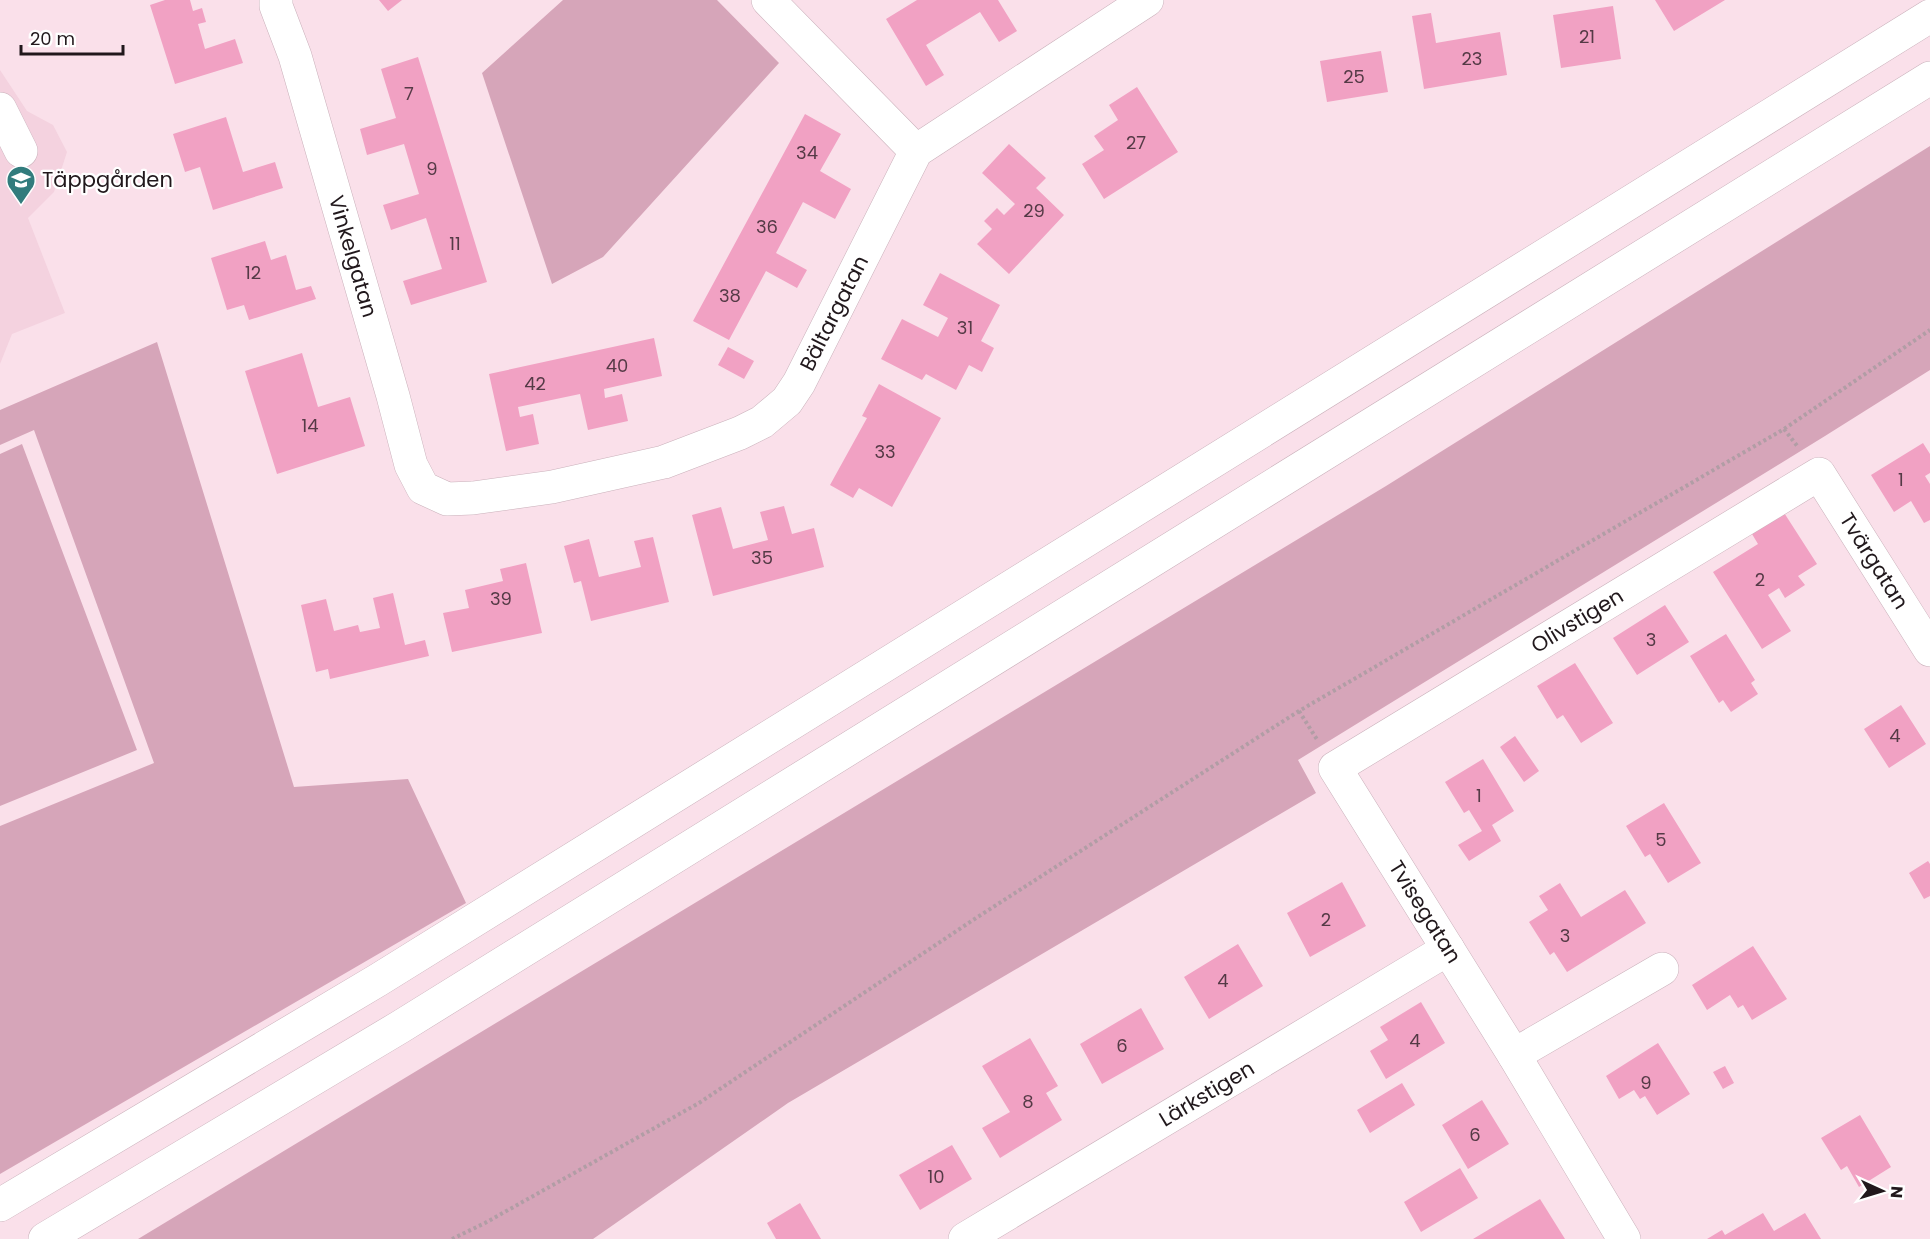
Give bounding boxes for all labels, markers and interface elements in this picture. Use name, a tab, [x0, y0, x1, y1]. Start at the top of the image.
scale bar	[21, 18, 123, 56]
house number: 21	[1579, 24, 1595, 49]
text: 20 m	[30, 26, 75, 51]
house number: 23	[1462, 46, 1482, 71]
house number: 25	[1343, 64, 1365, 89]
house number: 7	[404, 81, 414, 106]
house number: 27	[1126, 130, 1146, 155]
house number: 34	[796, 140, 818, 165]
house number: 9	[426, 156, 438, 181]
school or university icon: Täppgården	[5, 164, 37, 206]
place label: Täppgården	[42, 165, 173, 194]
street label: Vinkelgatan	[322, 192, 385, 321]
house number: 29	[1023, 198, 1045, 223]
house number: 36	[756, 214, 778, 239]
house number: 11	[449, 231, 461, 256]
street label: Bältargatan	[793, 250, 875, 376]
house number: 12	[245, 260, 261, 285]
house number: 38	[719, 283, 741, 308]
house number: 31	[957, 315, 973, 340]
house number: 40	[606, 353, 628, 378]
house number: 42	[524, 371, 546, 396]
house number: 14	[301, 413, 319, 438]
house number: 33	[874, 439, 896, 464]
house number: 1	[1898, 467, 1904, 492]
street label: Tvärgatan	[1833, 507, 1916, 615]
house number: 35	[751, 545, 773, 570]
house number: 2	[1755, 567, 1765, 592]
street label: Olivstigen	[1525, 581, 1629, 660]
house number: 39	[490, 586, 512, 611]
house number: 3	[1646, 627, 1656, 652]
house number: 4	[1889, 723, 1901, 748]
house number: 1	[1476, 783, 1482, 808]
house number: 5	[1655, 827, 1667, 852]
street label: Tvisegatan	[1382, 855, 1468, 969]
house number: 2	[1321, 907, 1331, 932]
house number: 3	[1560, 923, 1570, 948]
house number: 4	[1217, 968, 1229, 993]
house number: 4	[1409, 1028, 1421, 1053]
house number: 6	[1116, 1033, 1128, 1058]
street label: Lärkstigen	[1153, 1054, 1260, 1133]
house number: 9	[1640, 1070, 1652, 1095]
house number: 8	[1022, 1089, 1034, 1114]
house number: 6	[1469, 1122, 1481, 1147]
north arrow	[1852, 1161, 1912, 1221]
house number: 10	[927, 1164, 945, 1189]
text: N	[1885, 1185, 1908, 1199]

